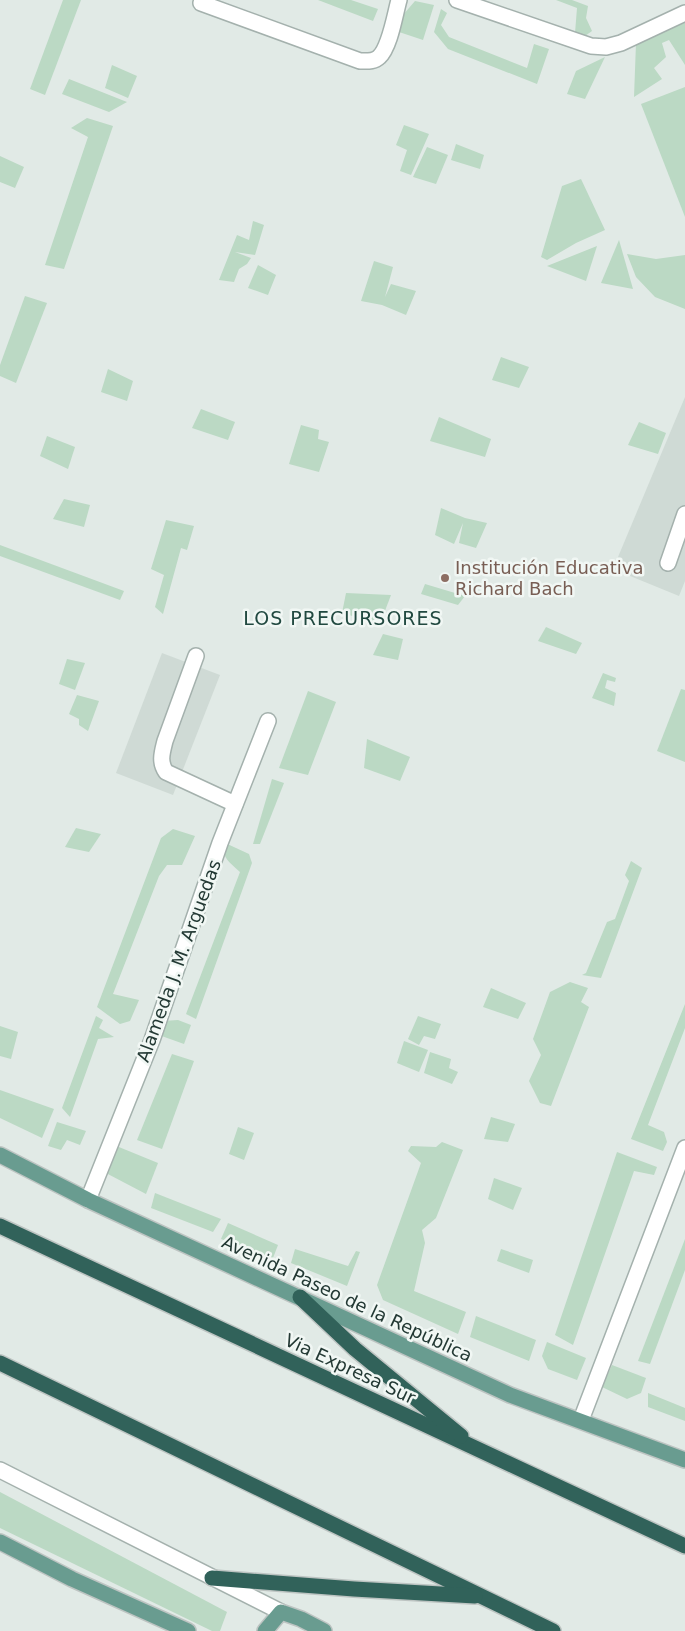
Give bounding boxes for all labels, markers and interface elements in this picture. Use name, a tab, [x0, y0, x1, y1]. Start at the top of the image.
place label: Institución Educativa Richard Bach	[455, 557, 644, 599]
marker: Institución Educativa Richard Bach	[439, 572, 451, 584]
district label: LOS PRECURSORES	[243, 607, 443, 629]
street label: Alameda J. M. Arguedas	[132, 857, 225, 1065]
street label: Avenida Paseo de la República	[219, 1231, 476, 1366]
street label: Via Expresa Sur	[282, 1329, 419, 1408]

